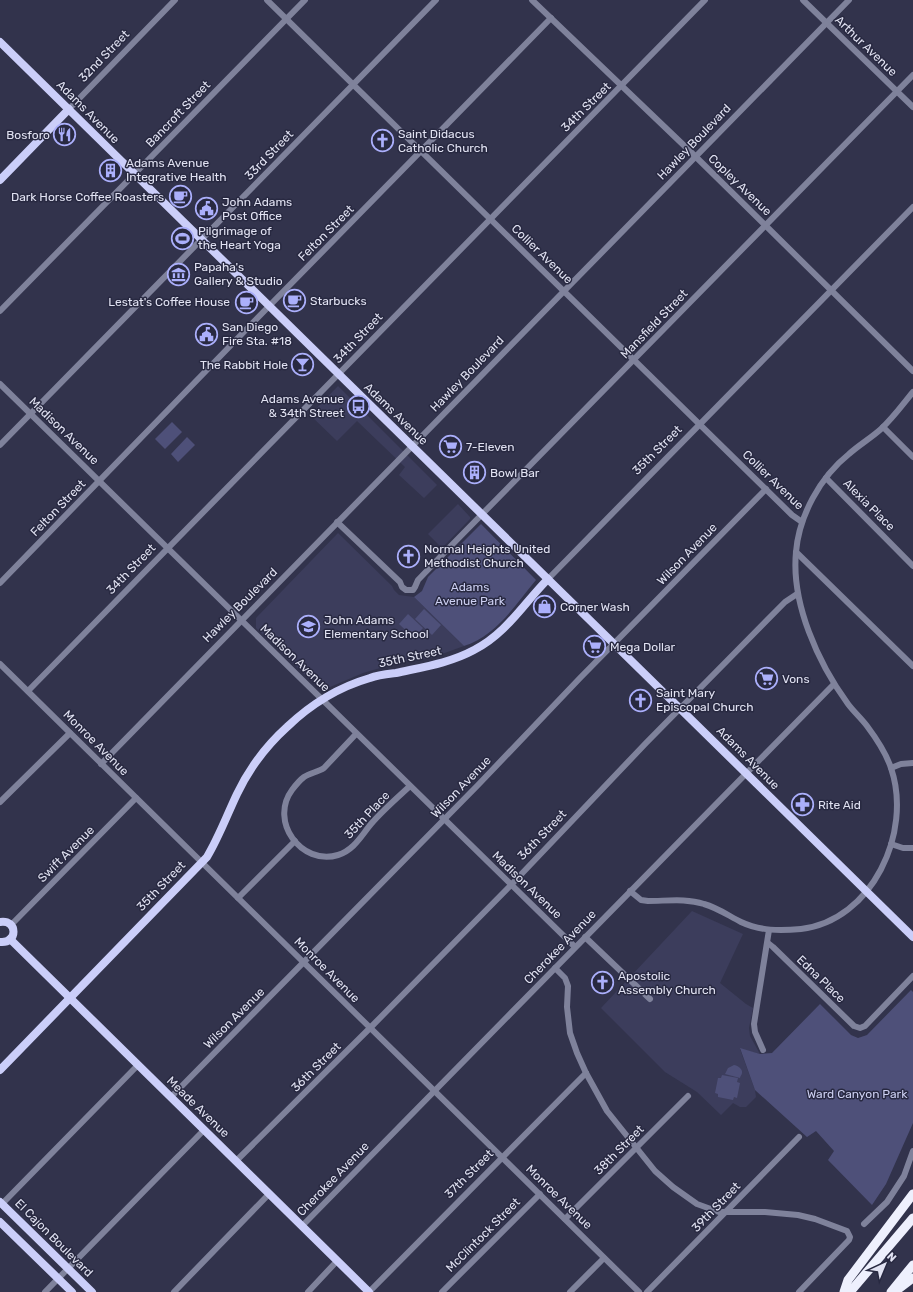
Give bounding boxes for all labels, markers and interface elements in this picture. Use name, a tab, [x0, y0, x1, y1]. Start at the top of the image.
street label: Arthur Avenue	[832, 13, 900, 79]
street label: 32nd Street	[76, 27, 132, 85]
street label: Adams Avenue	[54, 78, 123, 147]
street label: Bancroft Street	[143, 78, 213, 150]
street label: 34th Street	[558, 79, 614, 135]
street label: Hawley Boulevard	[654, 101, 734, 183]
restaurant icon: Bosforo	[52, 122, 78, 148]
street label: 33rd Street	[242, 127, 296, 183]
place label: Saint Didacus Catholic Church	[398, 127, 488, 155]
place label: Bosforo	[6, 128, 50, 142]
church icon: Saint Didacus Catholic Church	[369, 128, 395, 154]
street label: Copley Avenue	[705, 151, 775, 219]
place label: Adams Avenue Integrative Health	[126, 156, 227, 184]
building icon: Adams Avenue Integrative Health	[97, 157, 123, 183]
cafe icon: Dark Horse Coffee Roasters	[167, 184, 193, 210]
place label: Dark Horse Coffee Roasters	[11, 190, 164, 204]
place label: John Adams Post Office	[222, 195, 292, 223]
public building icon: John Adams Post Office	[194, 196, 220, 222]
street label: Felton Street	[295, 202, 357, 264]
street label: Collier Avenue	[509, 221, 576, 287]
place label: Pilgrimage of the Heart Yoga	[198, 224, 281, 252]
sports icon: Pilgrimage of the Heart Yoga	[170, 225, 196, 251]
place label: Papaha's Gallery & Studio	[194, 260, 283, 288]
museum icon: Papaha's Gallery & Studio	[165, 261, 191, 287]
street label: Mansfield Street	[618, 286, 691, 361]
cafe icon: Starbucks	[281, 288, 307, 314]
cafe icon: Lestat's Coffee House	[233, 289, 259, 315]
place label: Starbucks	[310, 294, 367, 308]
place label: Lestat's Coffee House	[108, 295, 230, 309]
street label: 34th Street	[331, 310, 386, 366]
place label: San Diego Fire Sta. #18	[222, 320, 292, 348]
public building icon: San Diego Fire Sta. #18	[193, 321, 219, 347]
street label: Hawley Boulevard	[427, 333, 507, 415]
bar icon: The Rabbit Hole	[290, 352, 316, 378]
place label: The Rabbit Hole	[200, 358, 288, 372]
street label: Adams Avenue	[361, 380, 431, 448]
place label: Adams Avenue & 34th Street	[261, 392, 344, 420]
bus stop icon: Adams Avenue & 34th Street	[346, 393, 372, 419]
street label: Madison Avenue	[26, 394, 102, 468]
street label: 35th Street	[629, 422, 685, 478]
supermarket icon: 7-Eleven	[437, 434, 463, 460]
place label: 7-Eleven	[466, 440, 515, 454]
street label: Collier Avenue	[740, 447, 807, 513]
building icon: Bowl Bar	[462, 460, 488, 486]
place label: Bowl Bar	[490, 466, 540, 480]
street label: Alexia Place	[840, 476, 898, 534]
street label: Felton Street	[28, 477, 89, 539]
street label: Wilson Avenue	[654, 520, 720, 588]
street label: 34th Street	[104, 541, 159, 597]
place label: Normal Heights United Methodist Church	[424, 542, 550, 570]
church icon: Normal Heights United Methodist Church	[395, 543, 421, 569]
street label: Hawley Boulevard	[200, 565, 280, 645]
park label: Adams Avenue Park	[435, 580, 506, 608]
shop icon: Corner Wash	[531, 594, 557, 620]
place label: Corner Wash	[560, 600, 630, 614]
place label: John Adams Elementary School	[324, 613, 429, 641]
school or university icon: John Adams Elementary School	[296, 614, 322, 640]
street label: Madison Avenue	[257, 621, 333, 695]
supermarket icon: Mega Dollar	[582, 634, 608, 660]
place label: Mega Dollar	[610, 640, 676, 654]
street label: 35th Street	[377, 643, 443, 670]
supermarket icon: Vons	[754, 666, 780, 692]
place label: Vons	[782, 672, 810, 686]
place label: Saint Mary Episcopal Church	[656, 686, 754, 714]
church icon: Saint Mary Episcopal Church	[627, 687, 653, 713]
street label: Monroe Avenue	[61, 708, 132, 779]
street label: Adams Avenue	[714, 724, 783, 793]
street label: Wilson Avenue	[428, 753, 494, 821]
street label: 35th Place	[341, 788, 393, 842]
pharmacy icon: Rite Aid	[790, 792, 816, 818]
place label: Rite Aid	[818, 798, 861, 812]
street label: 36th Street	[515, 807, 570, 863]
street label: Swift Avenue	[35, 823, 97, 885]
street label: Madison Avenue	[489, 848, 565, 922]
street label: 35th Street	[134, 858, 188, 914]
street label: Cherokee Avenue	[521, 907, 599, 987]
street label: Monroe Avenue	[292, 935, 363, 1006]
street label: Edna Place	[794, 953, 848, 1006]
place label: Apostolic Assembly Church	[618, 969, 716, 997]
church icon: Apostolic Assembly Church	[589, 970, 615, 996]
street label: Wilson Avenue	[201, 984, 268, 1051]
street label: 36th Street	[288, 1039, 344, 1095]
street label: Meade Avenue	[164, 1074, 232, 1140]
park label: Ward Canyon Park	[807, 1087, 908, 1101]
street label: 38th Street	[591, 1122, 647, 1178]
street label: Cherokee Avenue	[294, 1139, 372, 1219]
street label: 37th Street	[442, 1147, 496, 1201]
street label: Monroe Avenue	[523, 1162, 595, 1232]
street label: 39th Street	[689, 1179, 743, 1235]
street label: McClintock Street	[443, 1195, 523, 1275]
street label: El Cajon Boulevard	[12, 1196, 96, 1280]
north arrow	[865, 1244, 905, 1284]
text: N	[884, 1250, 899, 1265]

